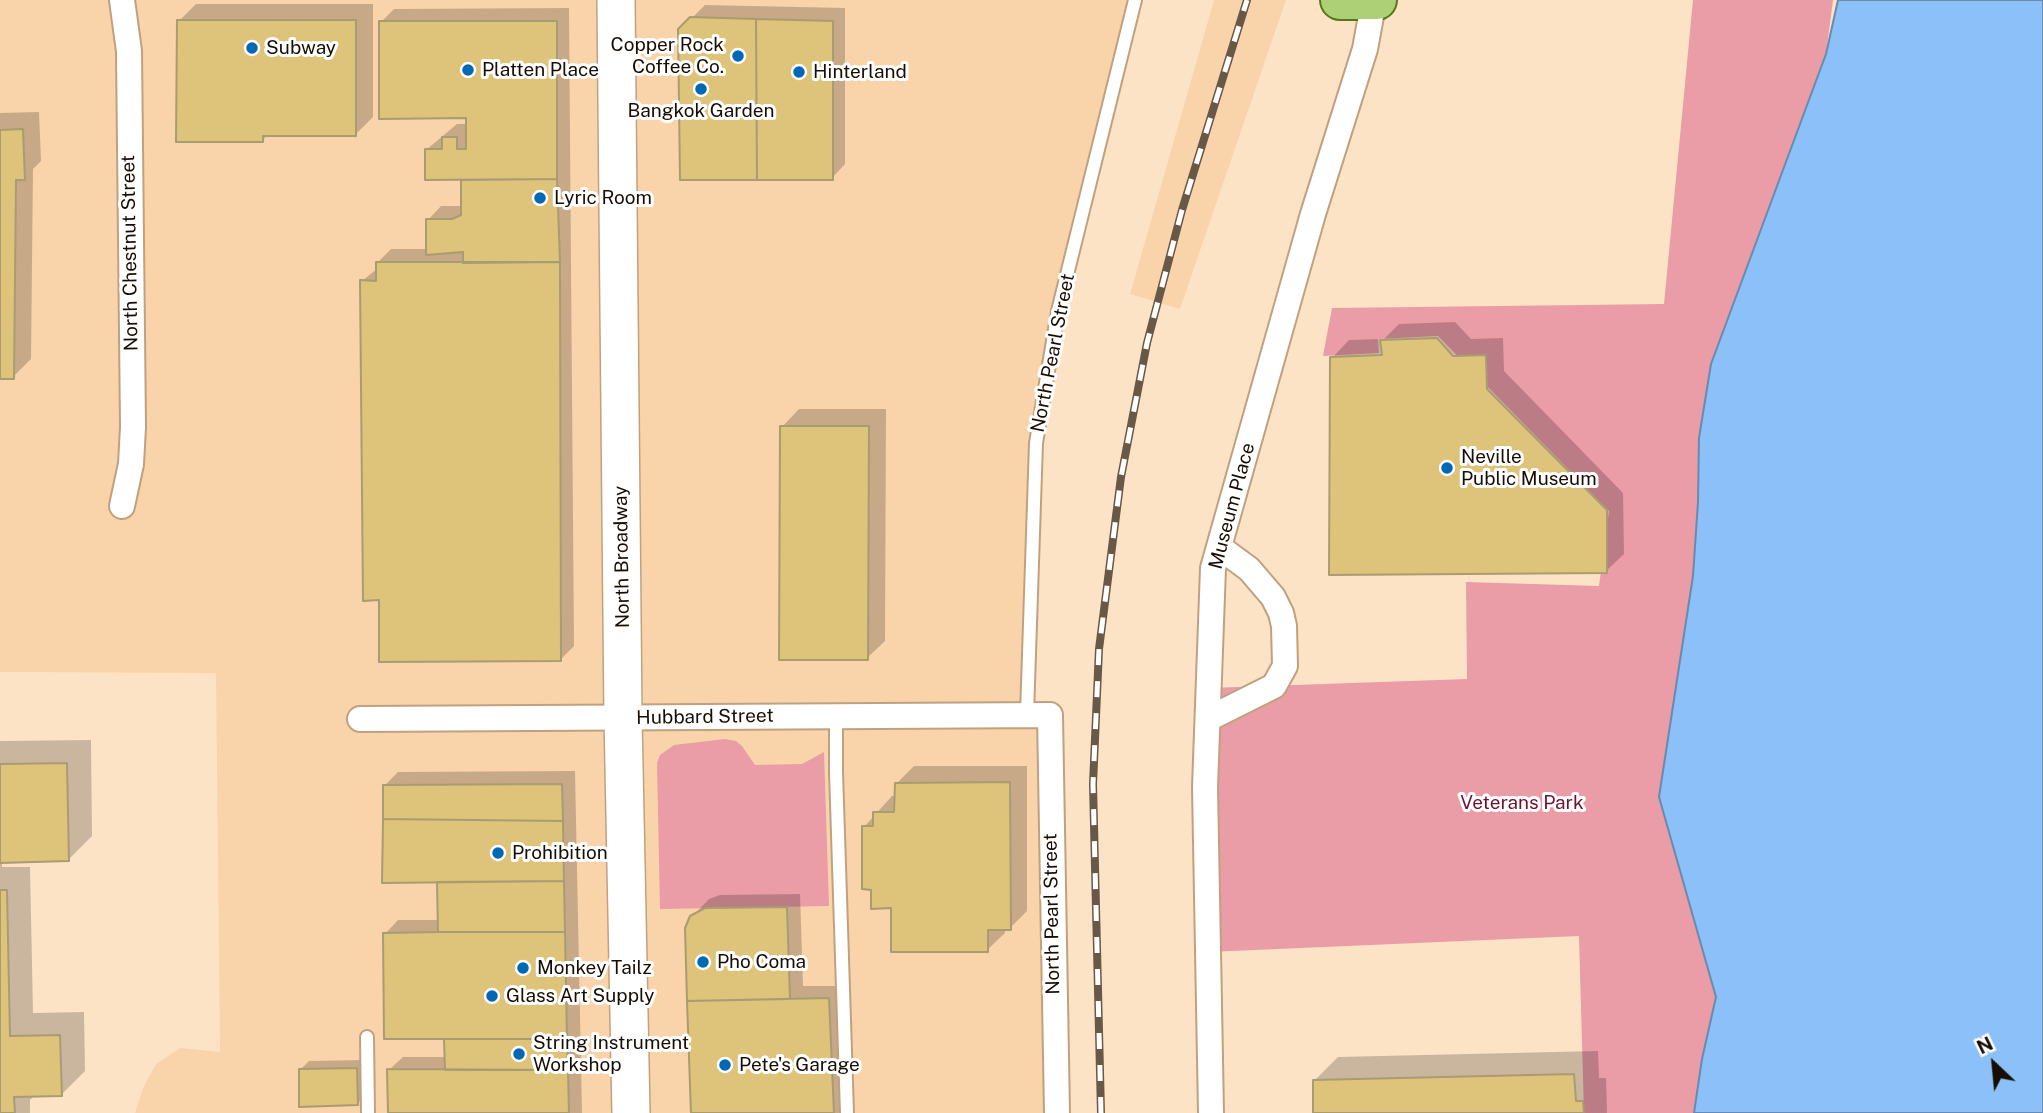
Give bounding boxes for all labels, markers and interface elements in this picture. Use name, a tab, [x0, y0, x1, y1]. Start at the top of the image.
place label: Copper Rock Coffee Co.	[611, 34, 724, 78]
place label: Subway	[266, 37, 336, 59]
marker: Subway	[244, 40, 260, 56]
marker: Copper Rock Coffee Co.	[730, 48, 746, 64]
place label: Platten Place	[482, 59, 599, 81]
place label: Hinterland	[813, 61, 907, 83]
marker: Platten Place	[460, 62, 476, 78]
marker: Hinterland	[791, 64, 807, 80]
marker: Bangkok Garden	[693, 81, 709, 97]
place label: Bangkok Garden	[627, 100, 775, 122]
street label: North Chestnut Street	[117, 155, 143, 351]
place label: Lyric Room	[554, 187, 652, 209]
marker: Lyric Room	[532, 190, 548, 206]
street label: North Pearl Street	[1026, 272, 1080, 434]
street label: Museum Place	[1204, 440, 1260, 572]
place label: Neville Public Museum	[1461, 446, 1597, 490]
marker: Neville Public Museum	[1439, 460, 1455, 476]
street label: North Broadway	[609, 486, 635, 628]
street label: Hubbard Street	[636, 704, 774, 730]
park label: Veterans Park	[1460, 792, 1584, 814]
street label: North Pearl Street	[1039, 833, 1065, 995]
place label: Prohibition	[512, 842, 608, 864]
marker: Prohibition	[490, 845, 506, 861]
place label: Pho Coma	[717, 951, 806, 973]
marker: Pho Coma	[695, 954, 711, 970]
place label: Monkey Tailz	[537, 957, 652, 979]
marker: Monkey Tailz	[515, 960, 531, 976]
place label: Glass Art Supply	[506, 985, 655, 1007]
marker: Glass Art Supply	[484, 988, 500, 1004]
north arrow	[1959, 1029, 2029, 1099]
place label: String Instrument Workshop	[533, 1032, 689, 1076]
text: N	[1973, 1032, 1996, 1058]
marker: String Instrument Workshop	[511, 1046, 527, 1062]
place label: Pete's Garage	[739, 1054, 860, 1076]
marker: Pete's Garage	[717, 1057, 733, 1073]

